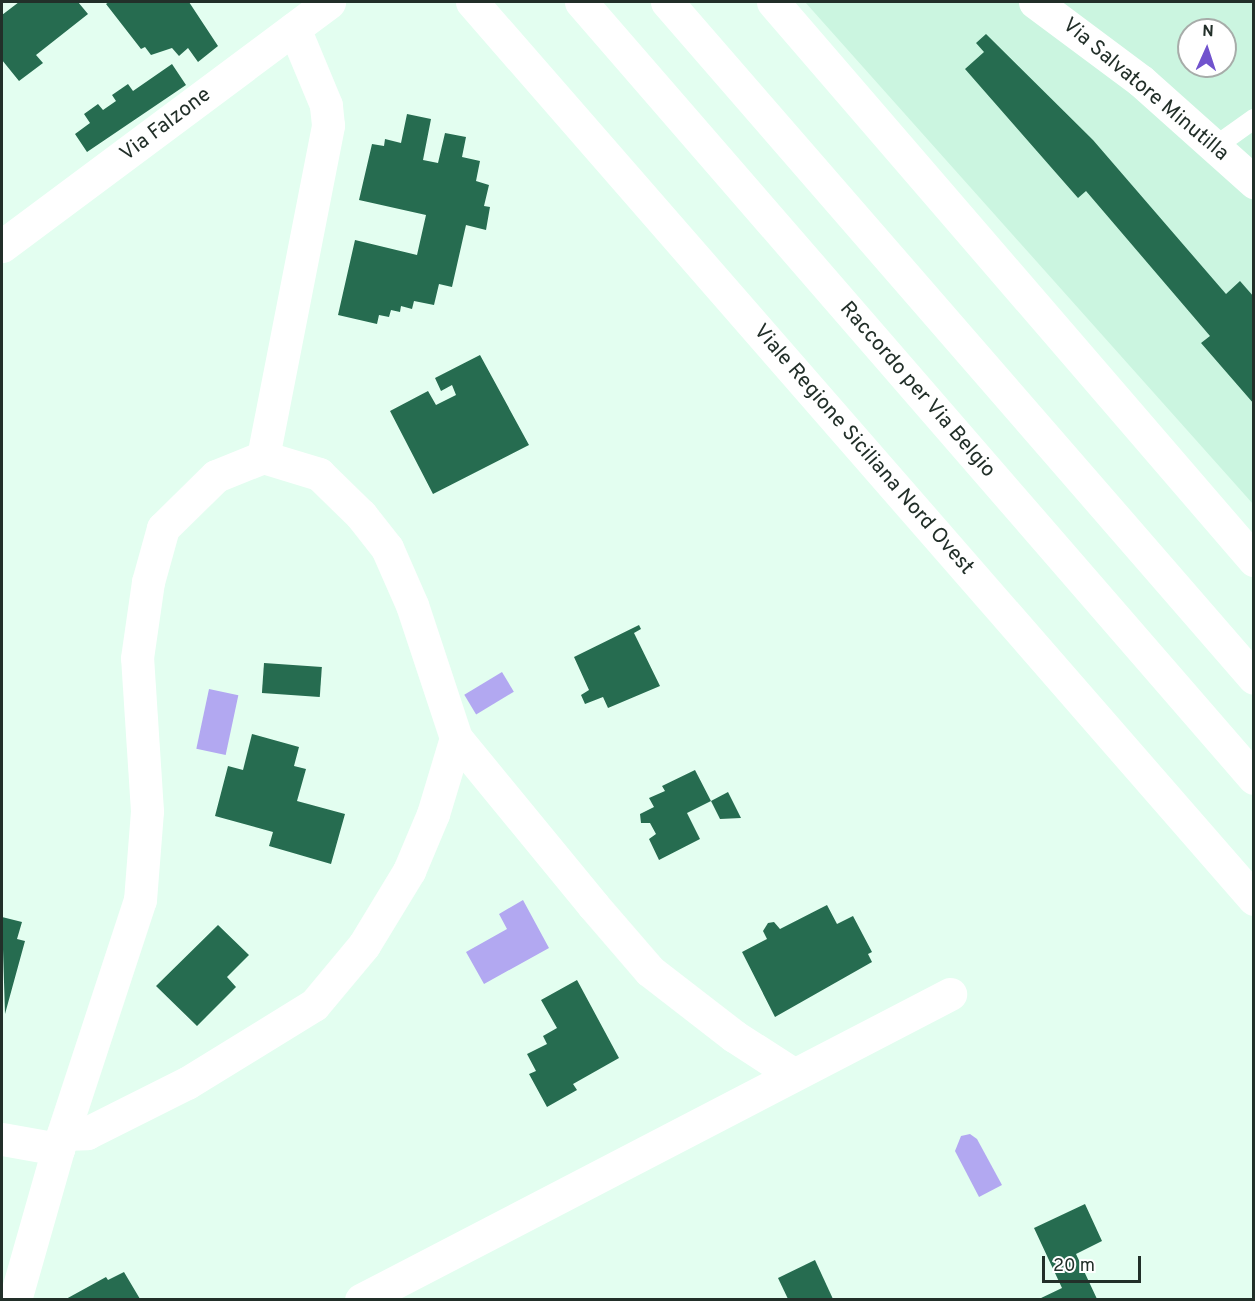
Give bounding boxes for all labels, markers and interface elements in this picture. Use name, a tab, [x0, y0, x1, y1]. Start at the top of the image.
street label: Via Salvatore Minutilla	[1057, 13, 1233, 167]
north arrow	[1177, 18, 1237, 78]
text: N	[1202, 22, 1214, 42]
street label: Via Falzone	[116, 83, 216, 167]
street label: Raccordo per Via Belgio	[833, 297, 1001, 483]
street label: Viale Regione Siciliana Nord Ovest	[747, 320, 979, 580]
scale bar	[1045, 1244, 1144, 1282]
text: 20 m	[1053, 1255, 1095, 1278]

